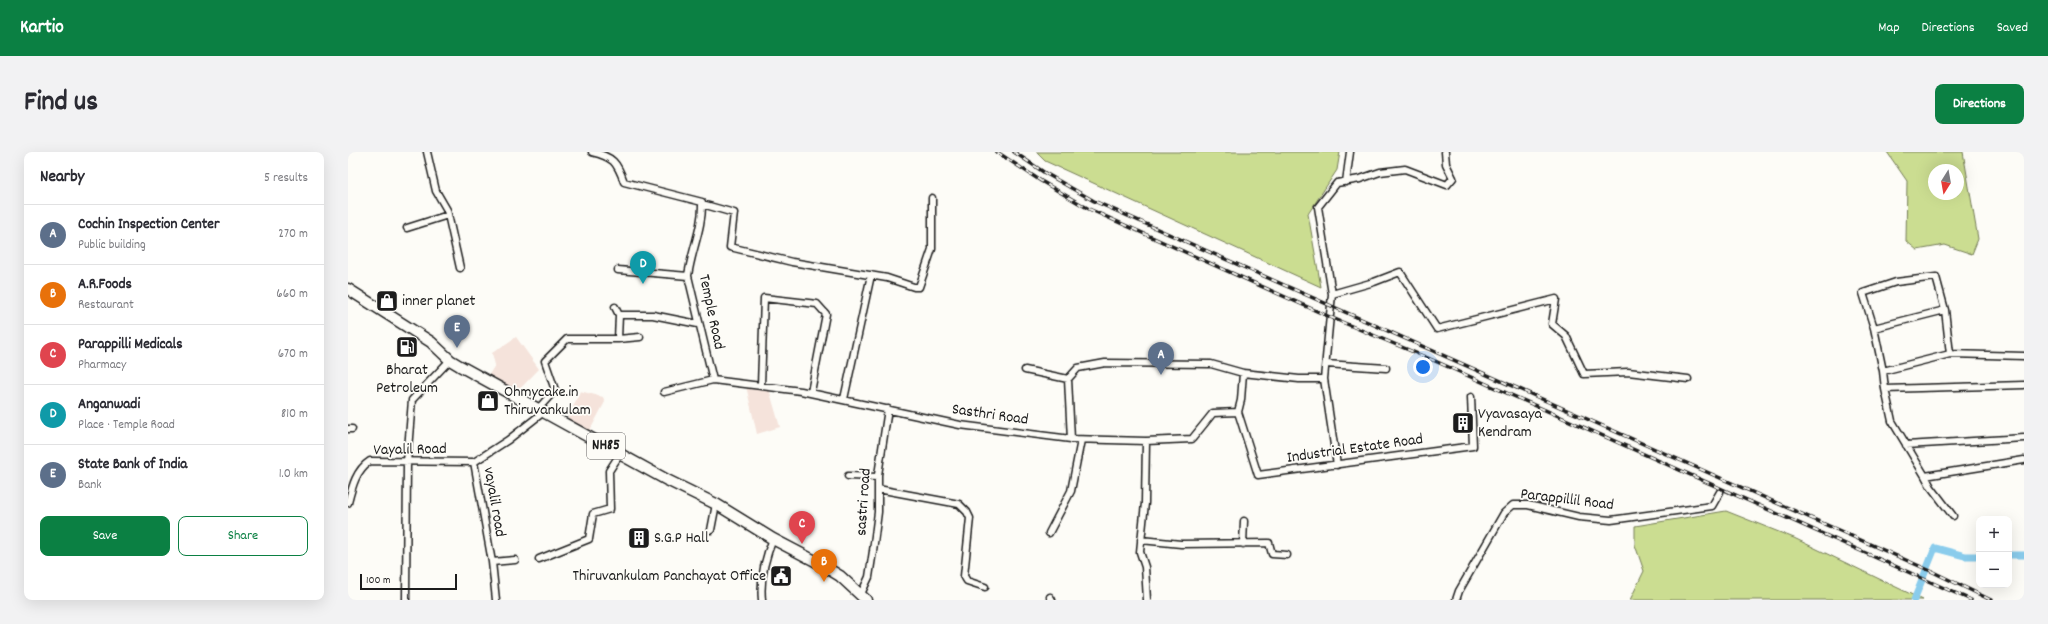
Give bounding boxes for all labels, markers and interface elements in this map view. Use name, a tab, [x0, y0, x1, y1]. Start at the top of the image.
text: Kartio	[20, 15, 64, 42]
text: Map	[1878, 18, 1900, 38]
text: Directions	[1922, 18, 1975, 38]
text: Saved	[1997, 18, 2028, 38]
text: Find us	[24, 84, 98, 124]
button: Directions	[1935, 84, 2024, 124]
north arrow	[1928, 164, 1964, 200]
text: Nearby	[40, 166, 84, 190]
text: 5 results	[264, 169, 308, 188]
text: Cochin Inspection Center	[78, 214, 220, 236]
text: A	[49, 225, 57, 244]
text: 270 m	[278, 225, 308, 244]
text: Public building	[78, 236, 146, 255]
pin: D	[630, 251, 656, 284]
street label: Temple Road	[692, 272, 730, 352]
text: A.R.Foods	[78, 274, 132, 296]
text: B	[50, 285, 56, 304]
text: 660 m	[276, 285, 308, 304]
shop icon: inner planet	[374, 288, 400, 314]
place label: inner planet	[402, 290, 475, 313]
text: Restaurant	[78, 296, 134, 315]
pin: E	[444, 315, 470, 348]
text: Parappilli Medicals	[78, 334, 182, 356]
fuel station icon: Bharat Petroleum	[394, 334, 420, 360]
pin: A	[1148, 342, 1174, 375]
text: C	[50, 345, 56, 364]
text: 670 m	[278, 345, 308, 364]
text: Pharmacy	[78, 356, 126, 375]
your location	[1413, 357, 1433, 377]
place label: Bharat Petroleum	[376, 359, 438, 400]
place label: Ohmycake.in Thiruvankulam	[504, 381, 591, 422]
shop icon: Ohmycake.in Thiruvankulam	[475, 388, 501, 414]
text: Anganwadi	[78, 394, 140, 416]
street label: Sasthri Road	[950, 398, 1030, 432]
place label: Vyavasaya Kendram	[1478, 403, 1543, 444]
text: D	[50, 405, 56, 424]
text: 810 m	[281, 405, 308, 424]
building icon: Vyavasaya Kendram	[1450, 410, 1476, 436]
text: Place · Temple Road	[78, 416, 175, 435]
street label: Industrial Estate Road	[1285, 428, 1425, 470]
road number: NH85	[587, 433, 625, 459]
street label: Vayalil Road	[373, 438, 447, 462]
text: State Bank of India	[78, 454, 187, 476]
text: E	[50, 465, 56, 484]
text: 1.0 km	[279, 465, 308, 484]
street label: vayalil road	[477, 465, 511, 539]
street label: sastri road	[850, 468, 878, 536]
text: Bank	[78, 476, 102, 495]
street label: Parappillil Road	[1519, 483, 1615, 517]
pin: C	[789, 511, 815, 544]
button: Save	[40, 516, 170, 556]
button: Share	[178, 516, 308, 556]
map controls	[1976, 516, 2012, 588]
button: +	[1976, 516, 2012, 552]
building icon: S.G.P Hall	[626, 525, 652, 551]
place label: S.G.P Hall	[654, 527, 709, 550]
pin: B	[811, 549, 837, 582]
button: −	[1976, 552, 2012, 588]
public building icon: Thiruvankulam Panchayat Office	[768, 563, 794, 589]
place label: Thiruvankulam Panchayat Office	[573, 565, 766, 588]
scale bar	[360, 572, 457, 591]
text: 100 m	[366, 573, 390, 589]

